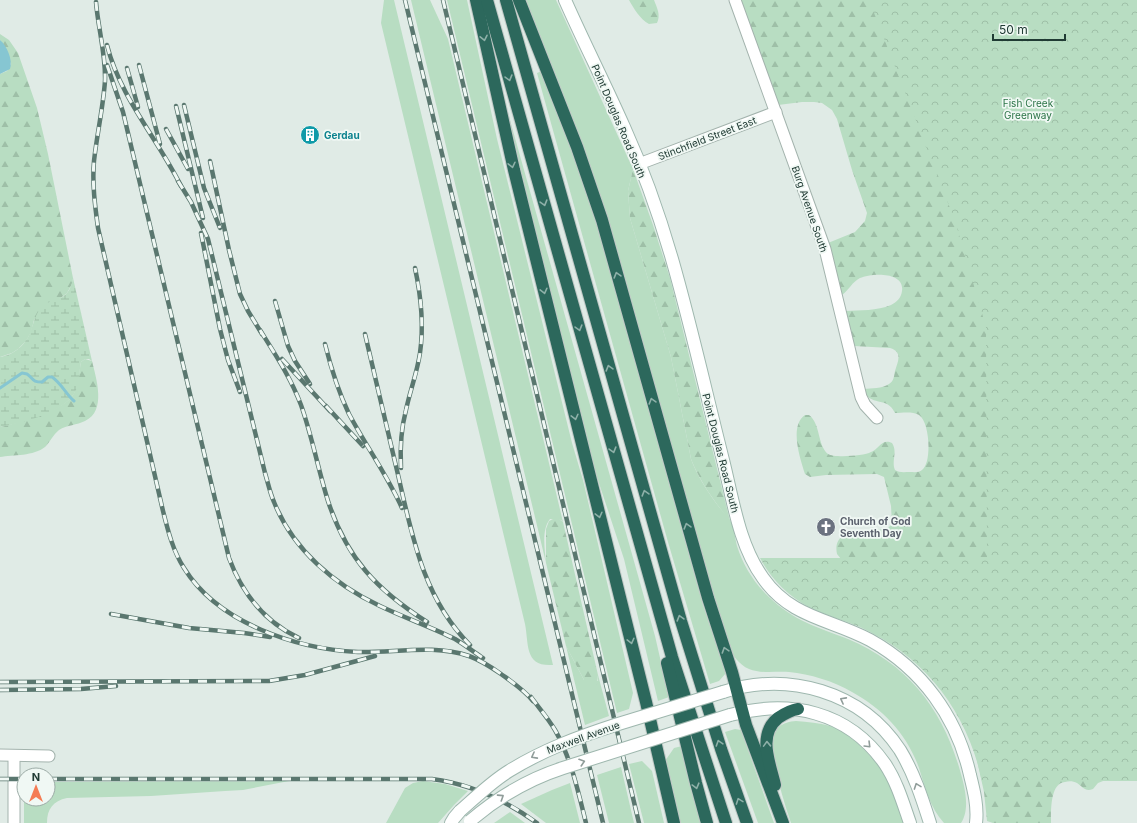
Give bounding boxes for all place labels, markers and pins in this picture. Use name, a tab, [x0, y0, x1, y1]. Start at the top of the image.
building icon: Gerdau	[299, 124, 321, 146]
place label: Gerdau	[324, 129, 360, 141]
place label: Church of God Seventh Day	[840, 515, 911, 540]
church icon: Church of God Seventh Day	[815, 516, 837, 538]

